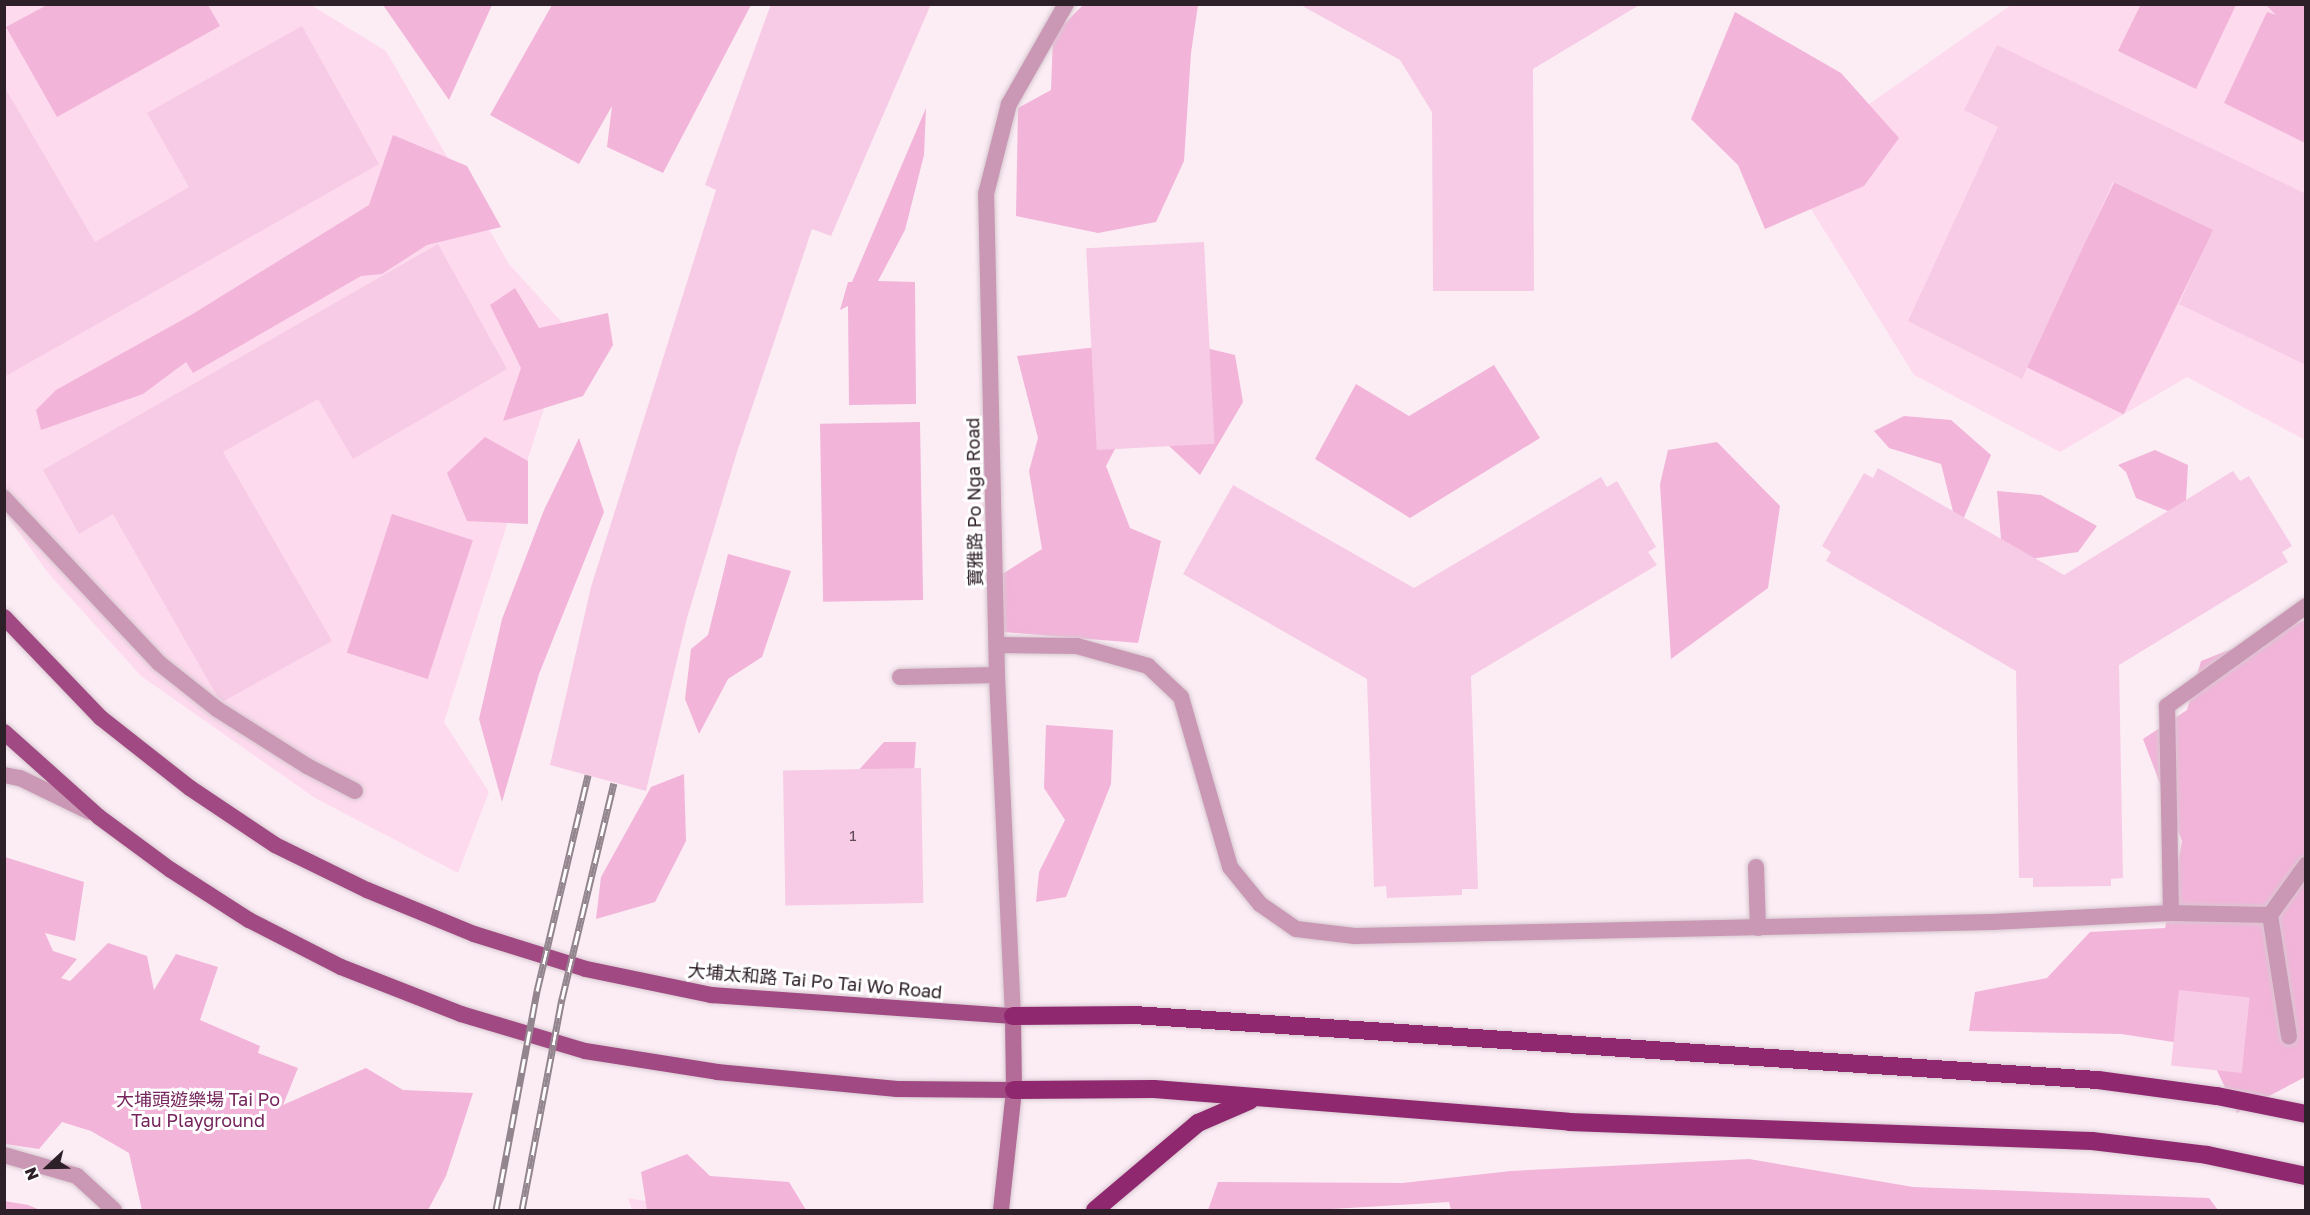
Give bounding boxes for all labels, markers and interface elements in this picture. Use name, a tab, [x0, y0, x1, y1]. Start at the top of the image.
street label: 寶雅路 Po Nga Road	[962, 417, 986, 587]
house number: 1	[849, 827, 857, 845]
street label: 大埔太和路 Tai Po Tai Wo Road	[687, 959, 943, 1003]
park label: 大埔頭遊樂場 Tai Po Tau Playground	[116, 1089, 280, 1132]
north arrow	[18, 1137, 78, 1197]
text: N	[20, 1164, 43, 1183]

